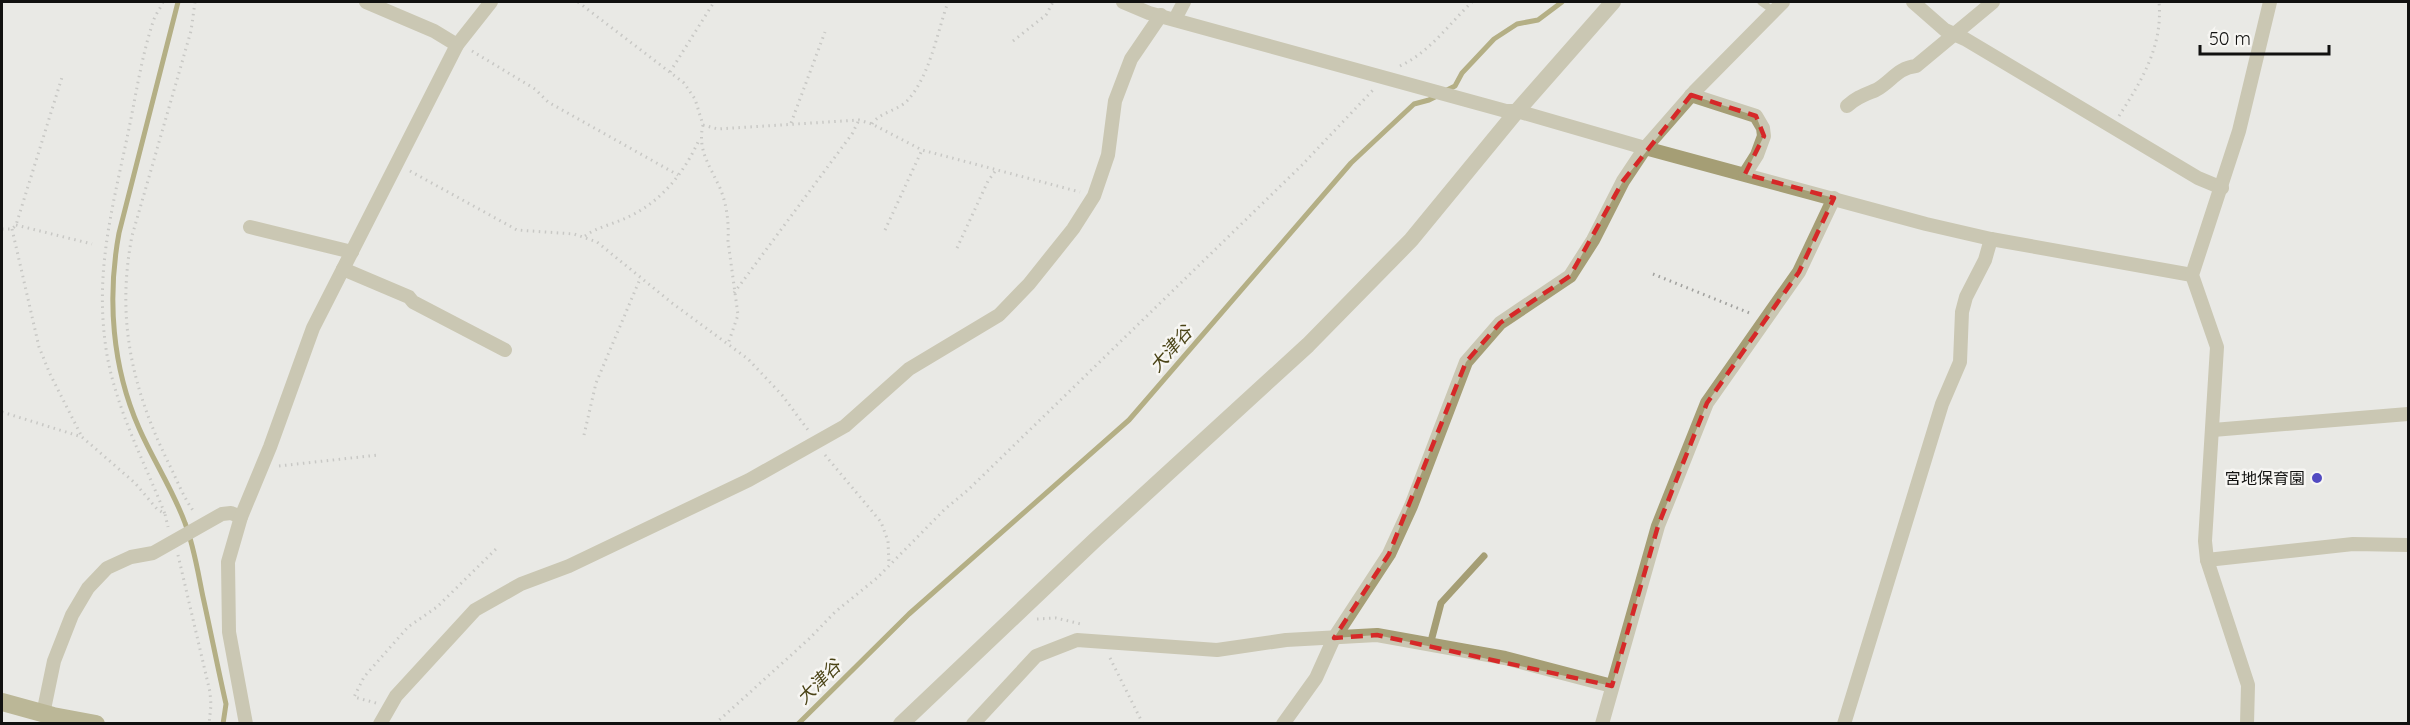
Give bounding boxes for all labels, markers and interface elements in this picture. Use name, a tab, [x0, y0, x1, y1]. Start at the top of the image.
scale bar	[2200, 18, 2329, 56]
text: 50 m	[2209, 27, 2251, 50]
water label: 大津谷	[1144, 319, 1198, 377]
place label: 宮地保育園	[2225, 468, 2305, 488]
marker: 宮地保育園	[2310, 471, 2324, 485]
water label: 大津谷	[791, 653, 847, 709]

